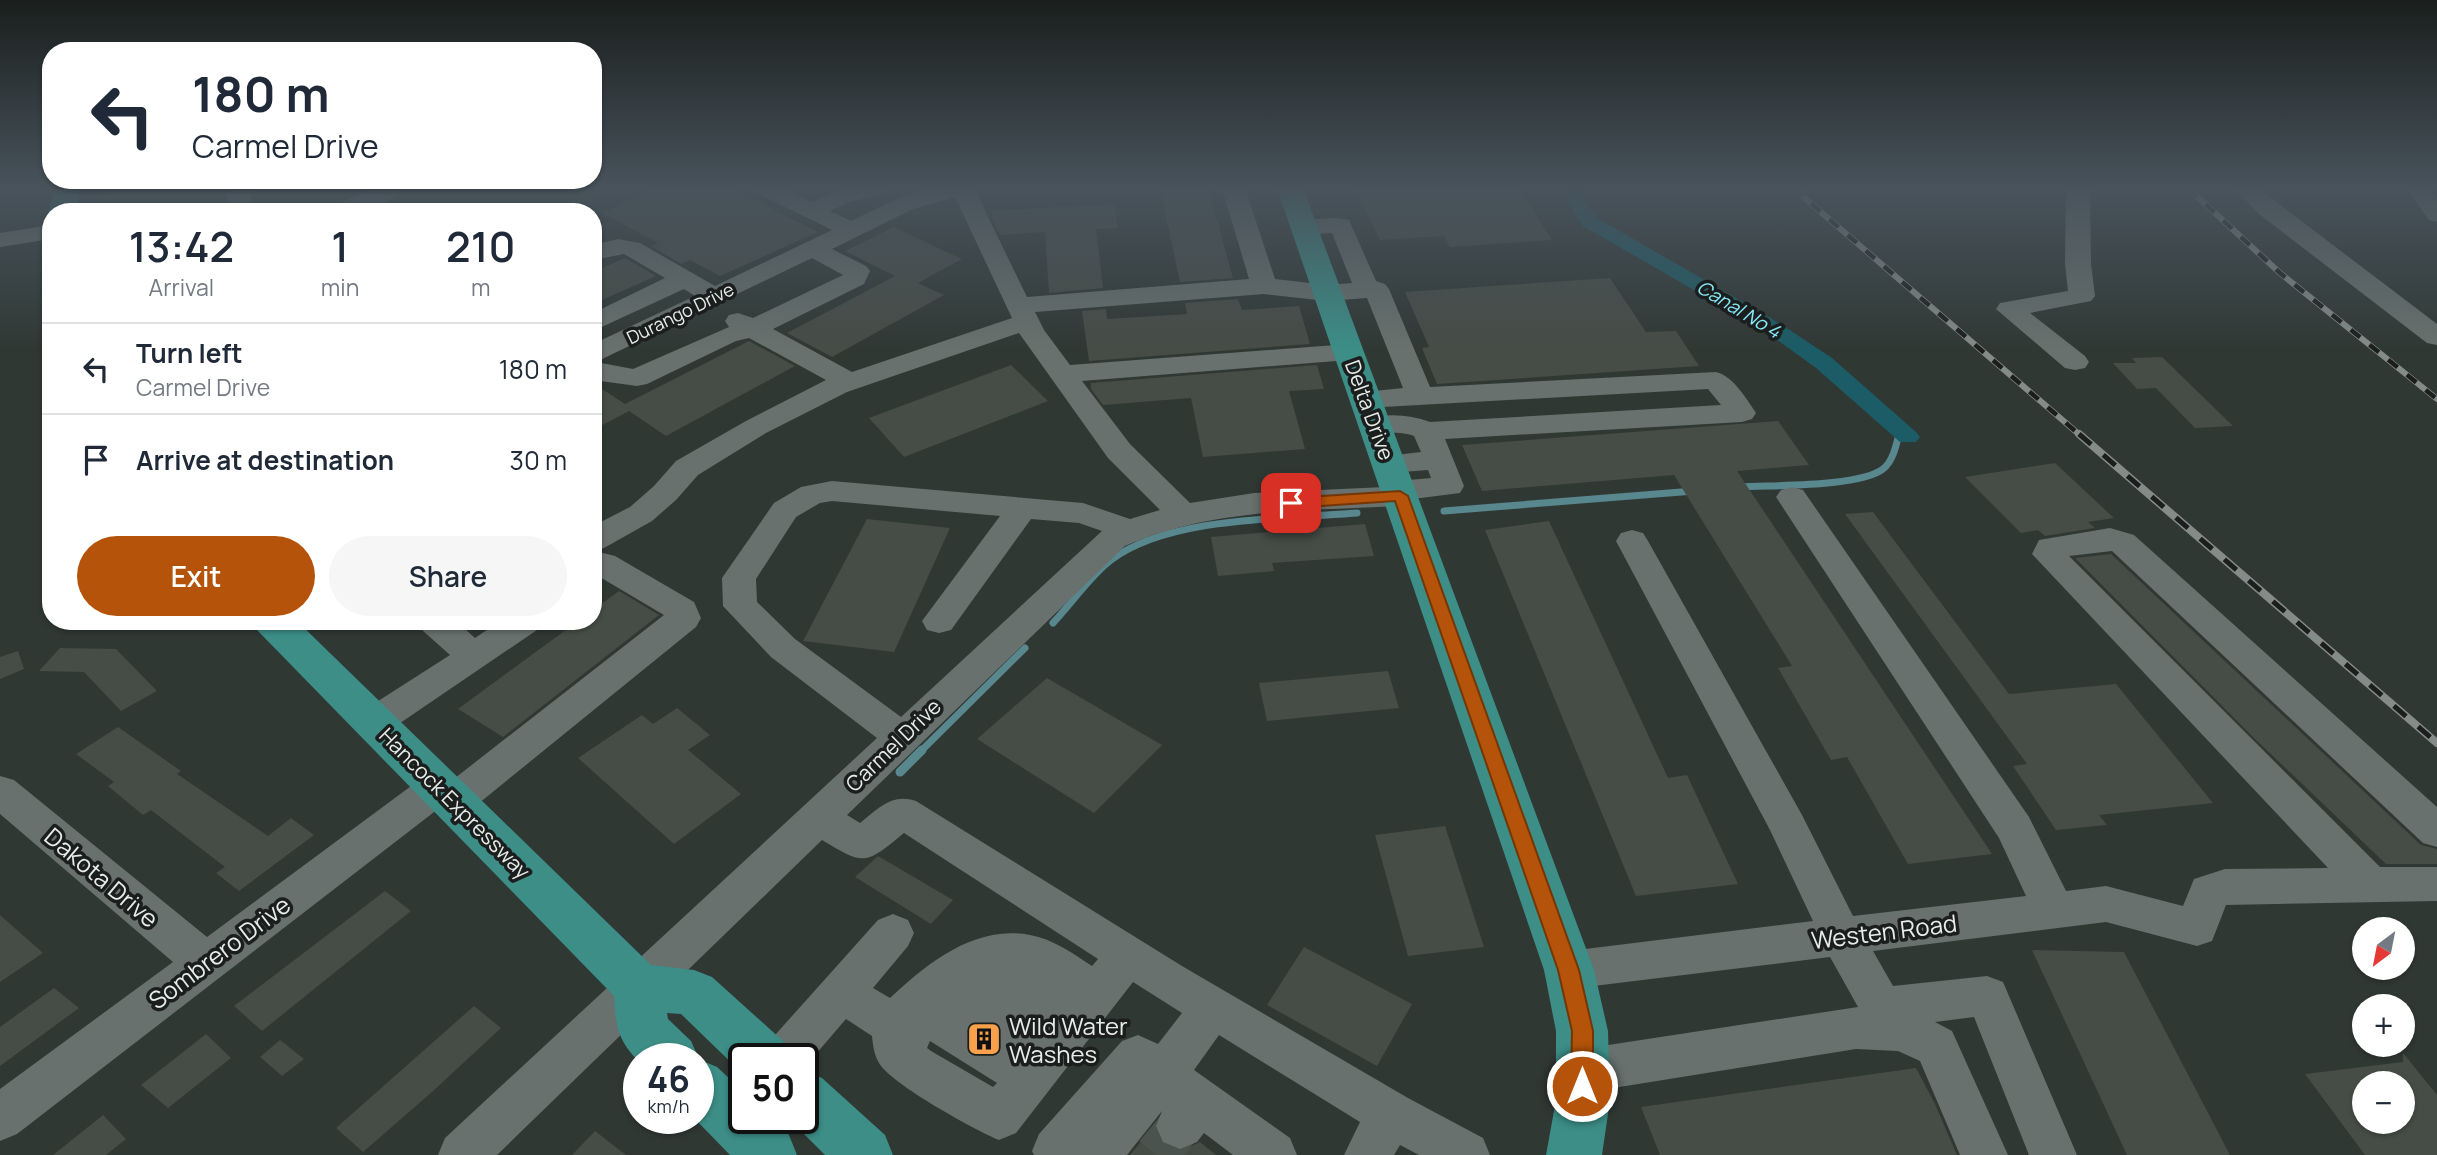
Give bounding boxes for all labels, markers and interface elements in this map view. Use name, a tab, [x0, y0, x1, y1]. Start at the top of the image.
text: 180 m	[192, 60, 330, 127]
icon: left	[77, 70, 168, 161]
text: Carmel Drive	[192, 124, 379, 168]
text: 13:42	[129, 217, 234, 275]
text: 1	[331, 217, 349, 275]
text: 210	[446, 217, 515, 275]
text: Arrival	[149, 271, 214, 303]
text: min	[321, 271, 359, 303]
text: m	[471, 271, 490, 303]
water label: Canal No 4	[1692, 274, 1786, 345]
street label: Durango Drive	[622, 277, 738, 349]
text: Turn left	[136, 335, 243, 371]
icon: left	[77, 350, 115, 388]
text: 180 m	[499, 351, 567, 387]
street label: Delta Drive	[1339, 356, 1401, 464]
text: Carmel Drive	[136, 371, 270, 403]
icon: arrive	[77, 441, 115, 479]
text: Arrive at destination	[136, 442, 394, 478]
text: 30 m	[510, 442, 567, 478]
pin	[1261, 473, 1321, 533]
icon: arrive	[1272, 484, 1310, 522]
button: Exit	[77, 536, 315, 616]
button: Share	[329, 536, 567, 616]
street label: Carmel Drive	[839, 692, 947, 798]
street label: Hancock Expressway	[373, 721, 537, 885]
street label: Dakota Drive	[38, 820, 166, 934]
street label: Sombrero Drive	[141, 888, 297, 1016]
street label: Westen Road	[1809, 906, 1959, 956]
north arrow	[2352, 917, 2415, 980]
map controls	[2352, 917, 2415, 1134]
button: +	[2352, 994, 2415, 1057]
place label: Wild Water Washes	[1009, 1009, 1128, 1070]
building icon: Wild Water Washes	[965, 1020, 1003, 1058]
speed limit sign: 50	[728, 1043, 819, 1134]
position arrow	[1545, 1049, 1619, 1123]
text: 46	[647, 1055, 690, 1103]
button: −	[2352, 1071, 2415, 1134]
text: km/h	[648, 1094, 689, 1118]

